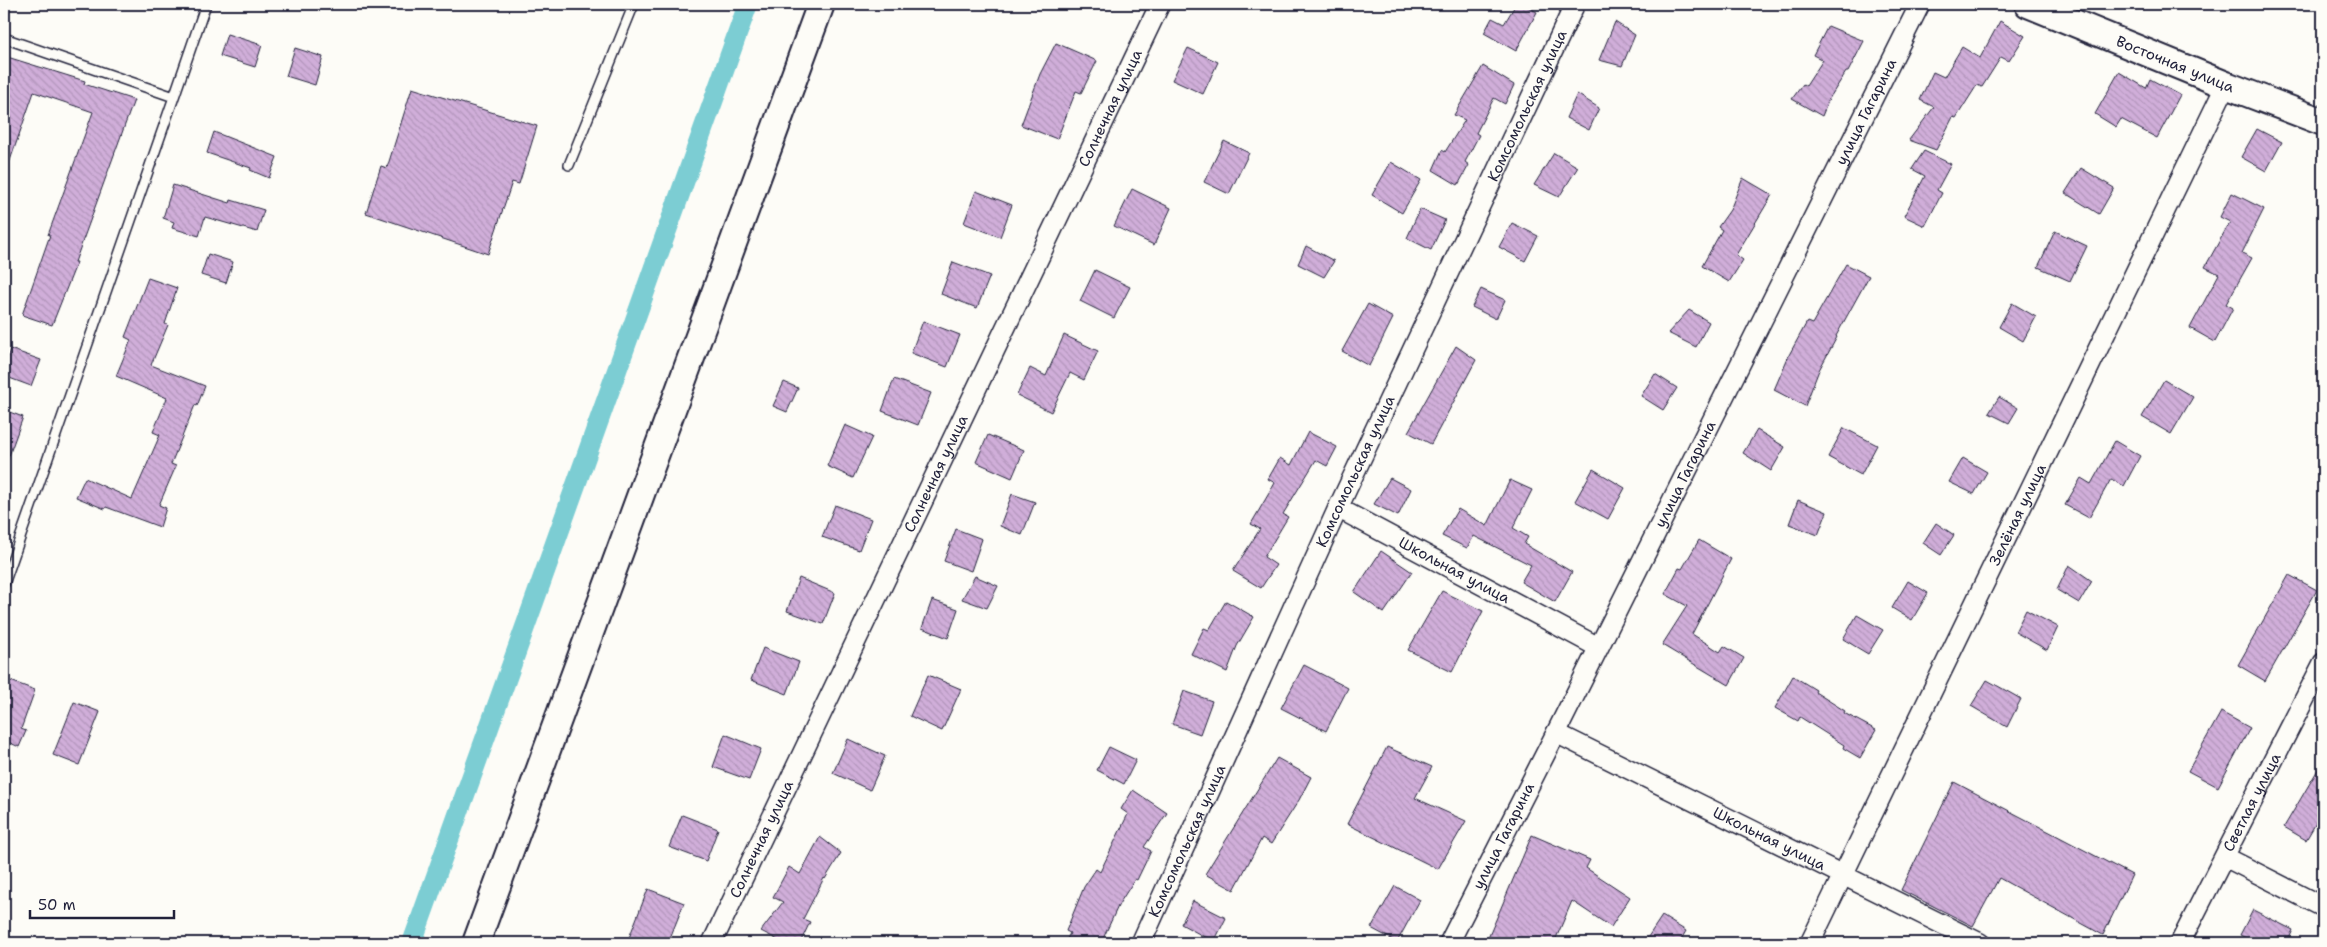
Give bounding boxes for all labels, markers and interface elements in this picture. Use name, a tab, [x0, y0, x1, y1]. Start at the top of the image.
street label: Комсомольская улица	[1483, 26, 1572, 185]
street label: Восточная улица	[2113, 31, 2238, 97]
street label: Солнечная улица	[1074, 45, 1147, 170]
street label: улица Гагарина	[1831, 54, 1902, 169]
street label: Комсомольская улица	[1311, 392, 1400, 551]
street label: Солнечная улица	[899, 411, 973, 536]
street label: улица Гагарина	[1650, 417, 1721, 531]
street label: Зелёная улица	[1984, 460, 2051, 569]
street label: Школьная улица	[1395, 532, 1514, 609]
street label: Светлая улица	[2218, 749, 2286, 855]
street label: Комсомольская улица	[1144, 761, 1231, 921]
street label: Солнечная улица	[725, 777, 798, 901]
street label: улица Гагарина	[1468, 779, 1539, 893]
street label: Школьная улица	[1709, 802, 1830, 875]
scale bar	[30, 887, 174, 919]
text: 50 m	[38, 895, 76, 915]

